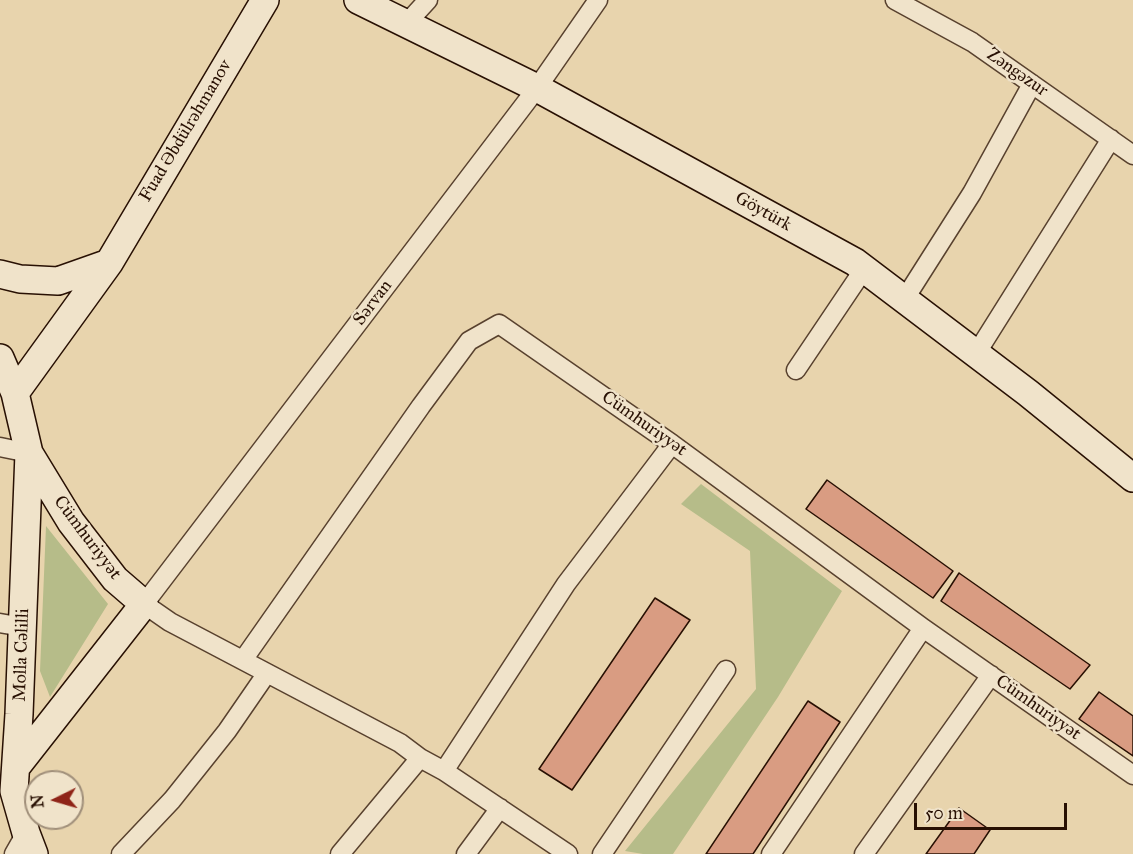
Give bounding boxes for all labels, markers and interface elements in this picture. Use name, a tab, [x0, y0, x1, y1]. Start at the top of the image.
street label: Zəngəzur	[982, 44, 1052, 102]
street label: Fuad Əbdülrəhmanov	[135, 56, 237, 206]
street label: Göytürk	[731, 188, 795, 236]
street label: Sərvan	[349, 276, 397, 330]
street label: Cümhuriyyət	[597, 387, 691, 461]
street label: Cümhuriyyət	[49, 492, 125, 584]
street label: Molla Cəlilli	[10, 608, 34, 702]
street label: Cümhuriyyət	[991, 671, 1085, 745]
north arrow	[24, 770, 84, 830]
scale bar	[917, 791, 1070, 829]
text: N	[28, 794, 48, 809]
text: 50 m	[925, 802, 963, 824]

